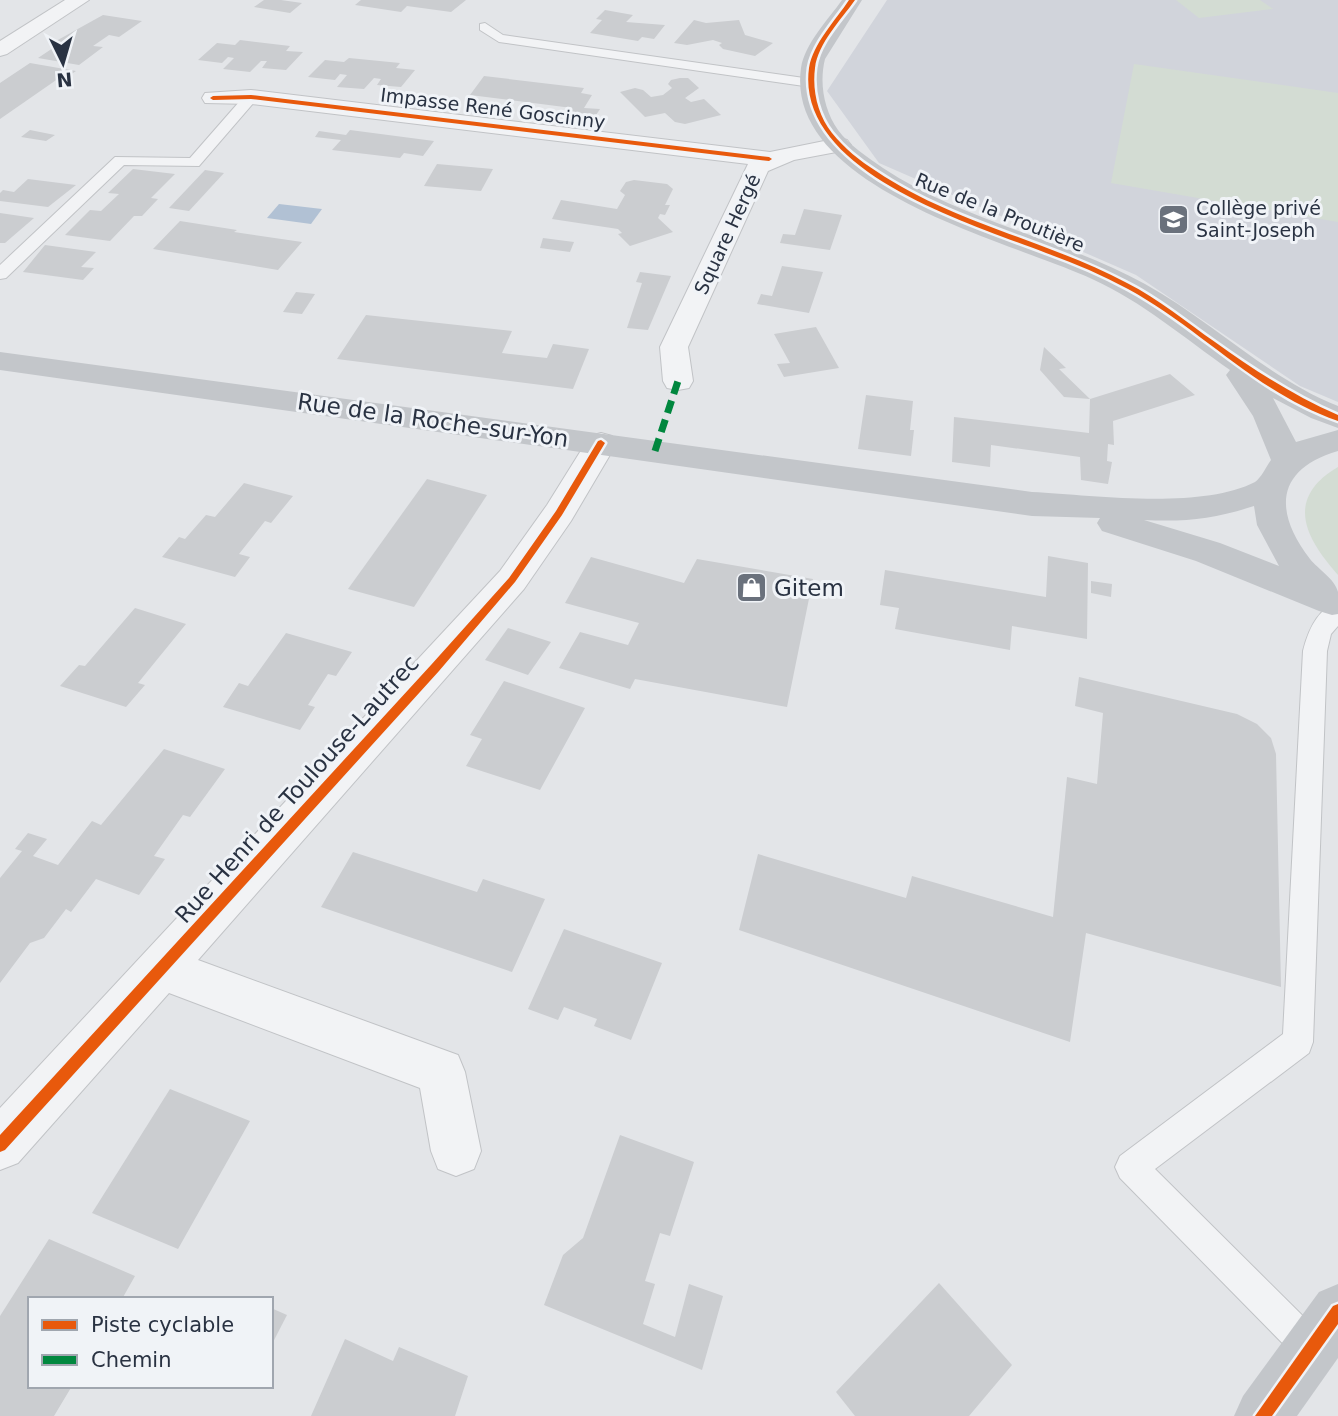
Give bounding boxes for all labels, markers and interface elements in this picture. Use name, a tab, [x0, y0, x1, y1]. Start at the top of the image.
north arrow	[28, 28, 98, 98]
text: N	[56, 68, 73, 92]
street label: Impasse René Goscinny	[379, 83, 607, 133]
street label: Rue de la Proutière	[912, 168, 1088, 256]
street label: Square Hergé	[690, 170, 764, 298]
place label: Collège privé Saint-Joseph	[1196, 197, 1321, 241]
school or university icon: Collège privé Saint-Joseph	[1156, 202, 1190, 236]
street label: Rue de la Roche-sur-Yon	[296, 388, 570, 452]
shop icon: Gitem	[734, 571, 768, 605]
place label: Gitem	[774, 575, 844, 601]
street label: Rue Henri de Toulouse-Lautrec	[170, 650, 424, 928]
legend	[28, 1297, 273, 1388]
text: Piste cyclable	[91, 1313, 234, 1337]
text: Chemin	[91, 1348, 172, 1372]

